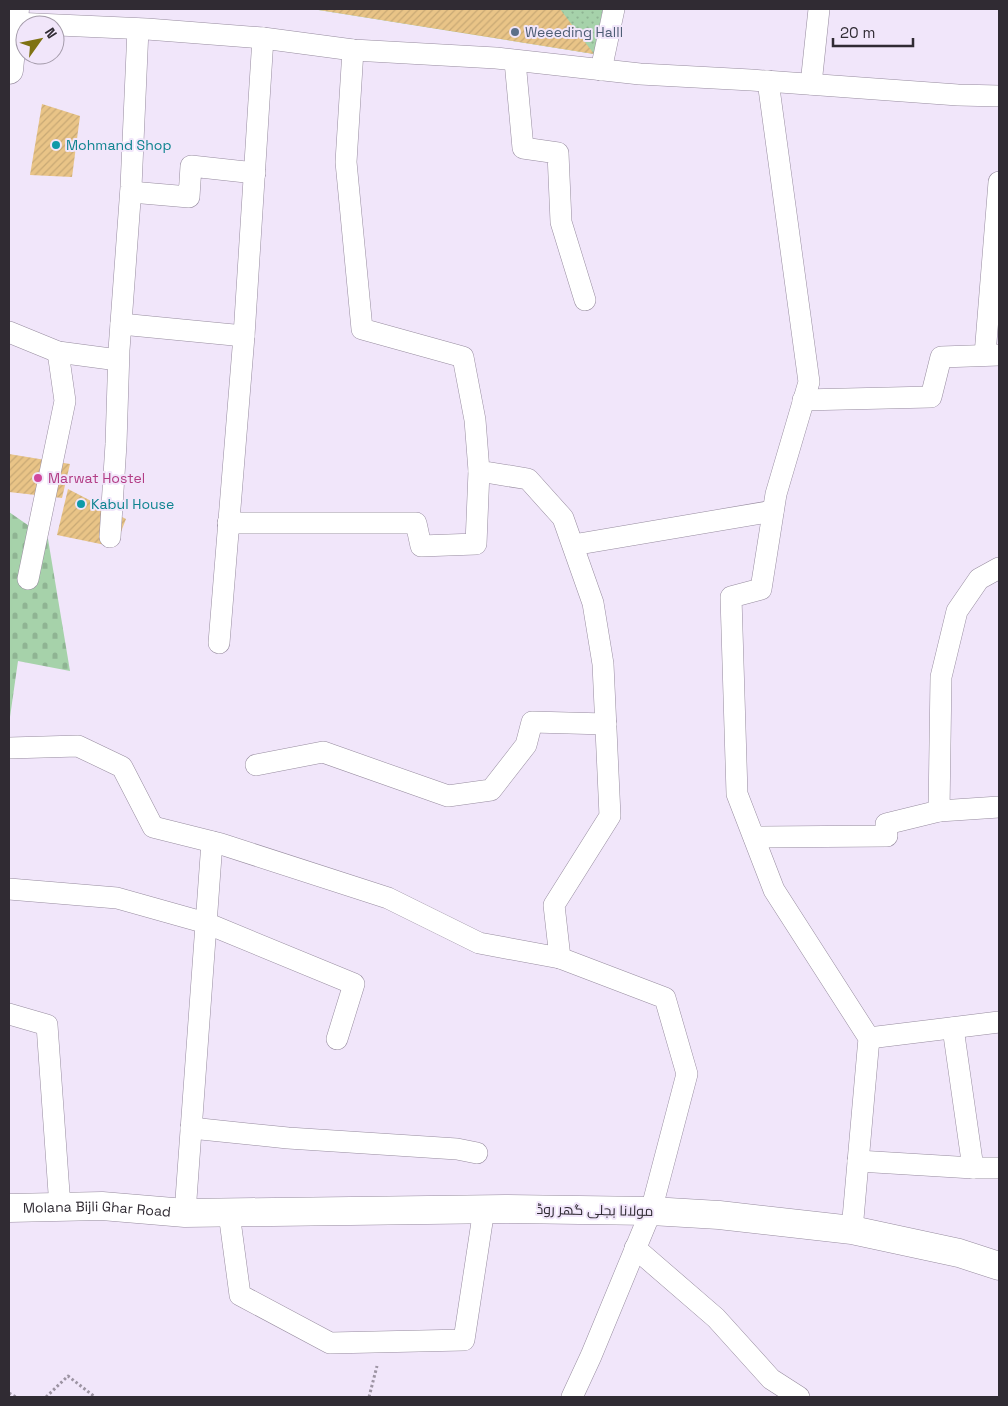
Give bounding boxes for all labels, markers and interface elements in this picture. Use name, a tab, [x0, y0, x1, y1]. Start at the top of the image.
north arrow	[15, 15, 65, 65]
scale bar	[833, 15, 913, 47]
place label: Weeeding Halll	[525, 23, 623, 41]
text: 20 m	[840, 23, 875, 42]
text: N	[41, 24, 61, 42]
marker: Weeeding Halll	[509, 26, 521, 38]
place label: Mohmand Shop	[66, 136, 171, 154]
marker: Mohmand Shop	[50, 139, 62, 151]
place label: Marwat Hostel	[48, 469, 145, 487]
marker: Marwat Hostel	[32, 472, 44, 484]
place label: Kabul House	[91, 495, 174, 513]
marker: Kabul House	[75, 498, 87, 510]
street label: Molana Bijli Ghar Road	[23, 1197, 172, 1221]
street label: مولانا بجلی گھر روڈ	[536, 1200, 654, 1220]

